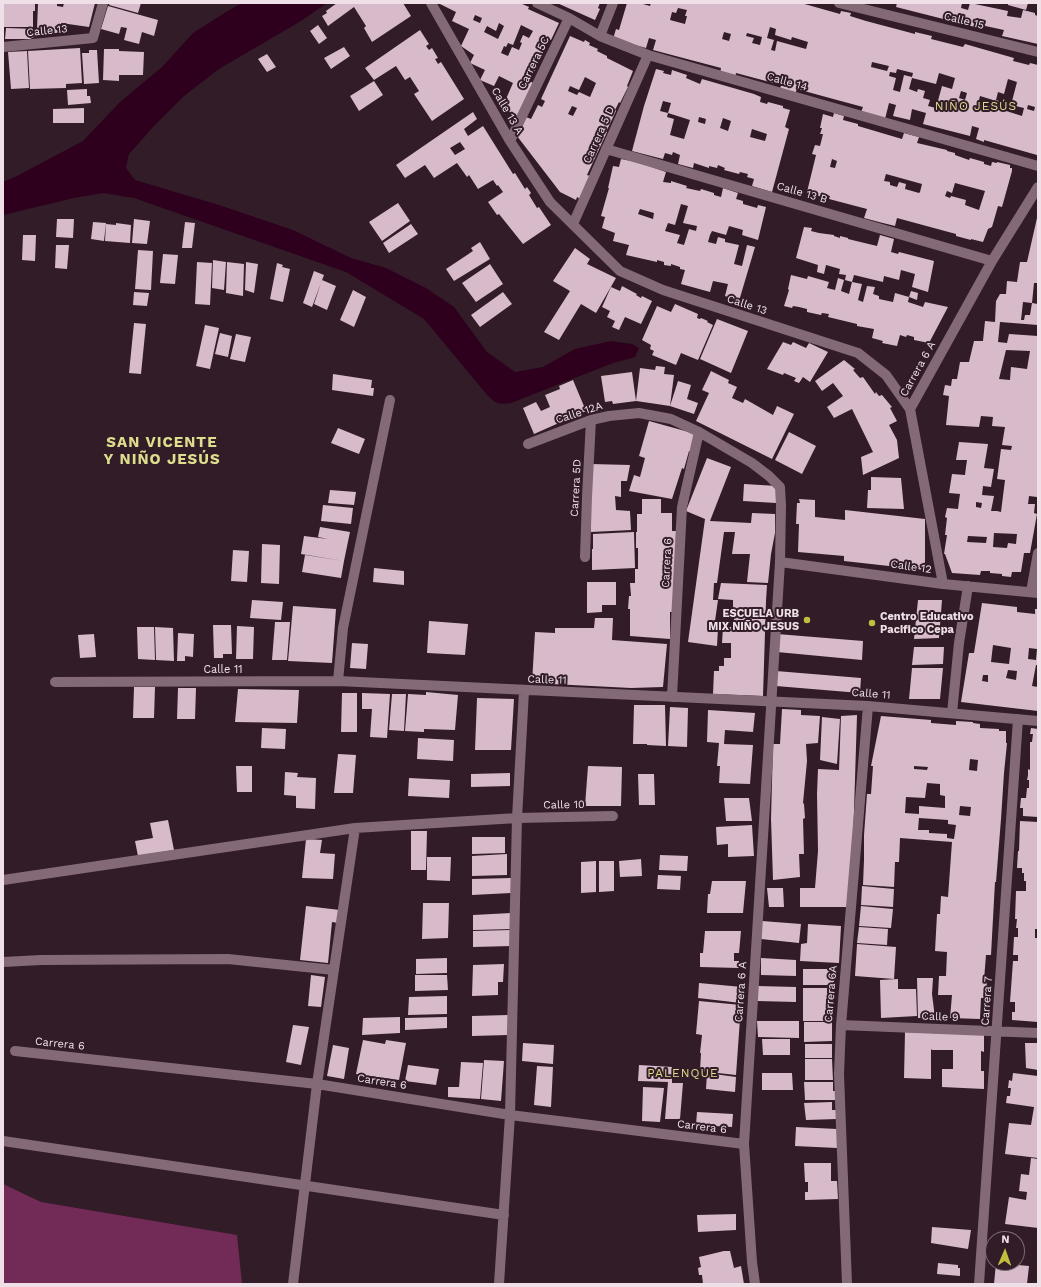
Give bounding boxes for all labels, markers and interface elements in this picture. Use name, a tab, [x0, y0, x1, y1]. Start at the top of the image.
street label: Calle 15	[942, 10, 986, 32]
street label: Calle 13	[26, 22, 68, 40]
street label: Carrera 5C	[516, 34, 552, 92]
street label: Calle 14	[765, 70, 809, 94]
street label: Calle 13 A	[488, 85, 526, 137]
district label: NIÑO JESÚS	[935, 99, 1017, 113]
street label: Carrera 5 D	[581, 104, 617, 166]
street label: Calle 13 B	[775, 179, 829, 207]
street label: Calle 13	[725, 292, 769, 318]
street label: Carrera 6 A	[897, 339, 939, 399]
street label: Calle 12A	[554, 399, 604, 427]
district label: SAN VICENTE Y NIÑO JESÚS	[103, 434, 221, 469]
street label: Carrera 5D	[568, 459, 584, 517]
street label: Carrera 6	[659, 538, 675, 588]
street label: Calle 12	[890, 558, 932, 576]
place label: ESCUELA URB MIX NIÑO JESUS	[708, 607, 799, 633]
place label: Centro Educativo Pacifico Cepa	[880, 610, 973, 636]
marker: ESCUELA URB MIX NIÑO JESUS	[802, 615, 812, 625]
marker: Centro Educativo Pacifico Cepa	[867, 618, 877, 628]
street label: Calle 11	[203, 663, 243, 677]
street label: Calle 11	[527, 673, 567, 687]
street label: Calle 11	[851, 686, 891, 702]
street label: Calle 10	[543, 798, 585, 812]
street label: Carrera 6 A	[732, 961, 750, 1023]
street label: Carrera 6A	[822, 965, 840, 1023]
street label: Carrera 7	[979, 976, 995, 1026]
street label: Calle 9	[921, 1010, 959, 1024]
street label: Carrera 6	[34, 1035, 86, 1053]
district label: PALENQUE	[647, 1066, 719, 1080]
street label: Carrera 6	[356, 1072, 408, 1092]
street label: Carrera 6	[676, 1117, 728, 1137]
north arrow	[985, 1231, 1025, 1271]
text: N	[1001, 1233, 1010, 1246]

